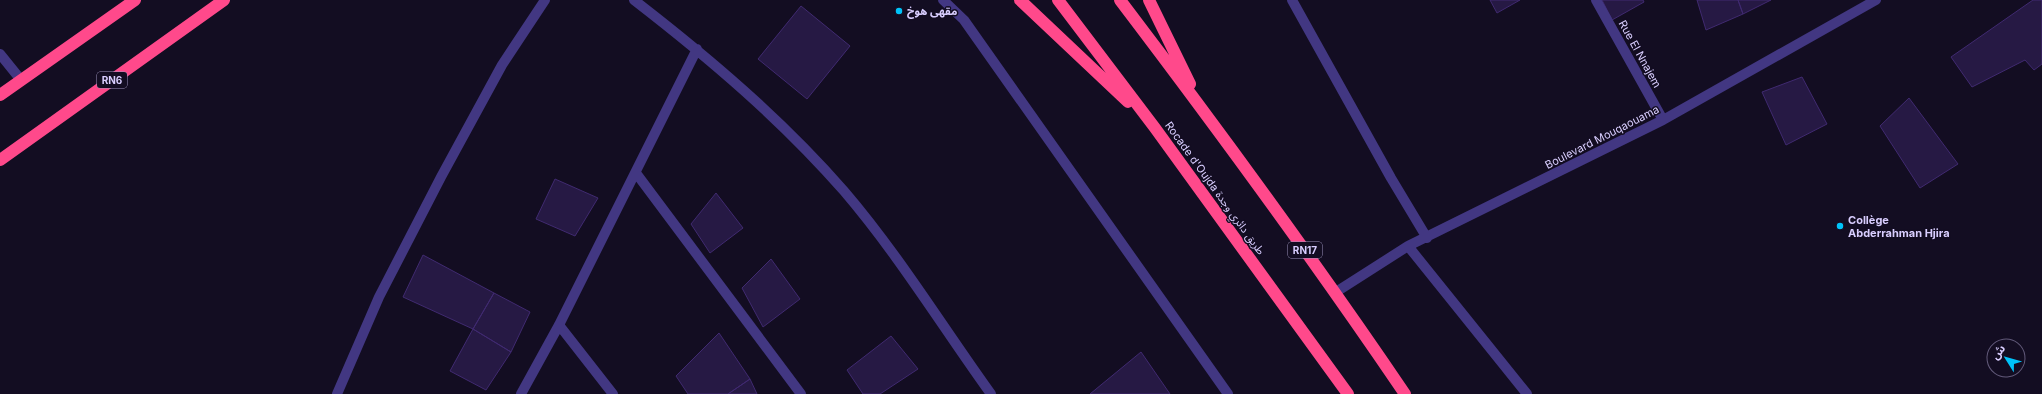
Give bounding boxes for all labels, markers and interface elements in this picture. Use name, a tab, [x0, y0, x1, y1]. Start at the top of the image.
place label: مقهى هوخ	[907, 4, 957, 19]
marker: مقهى هوخ	[894, 6, 904, 16]
street label: Rue El Nnajem	[1616, 18, 1664, 90]
road number: RN6	[97, 72, 127, 88]
street label: Boulevard Mouqaouama	[1543, 102, 1661, 172]
street label: Rocade d'Oujda طريق دائري وجدة	[1160, 119, 1268, 259]
place label: Collège Abderrahman Hjira	[1848, 213, 1950, 240]
marker: Collège Abderrahman Hjira	[1835, 221, 1845, 231]
road number: RN17	[1288, 242, 1322, 258]
north arrow	[1986, 338, 2026, 378]
text: ش	[1988, 342, 2008, 362]

